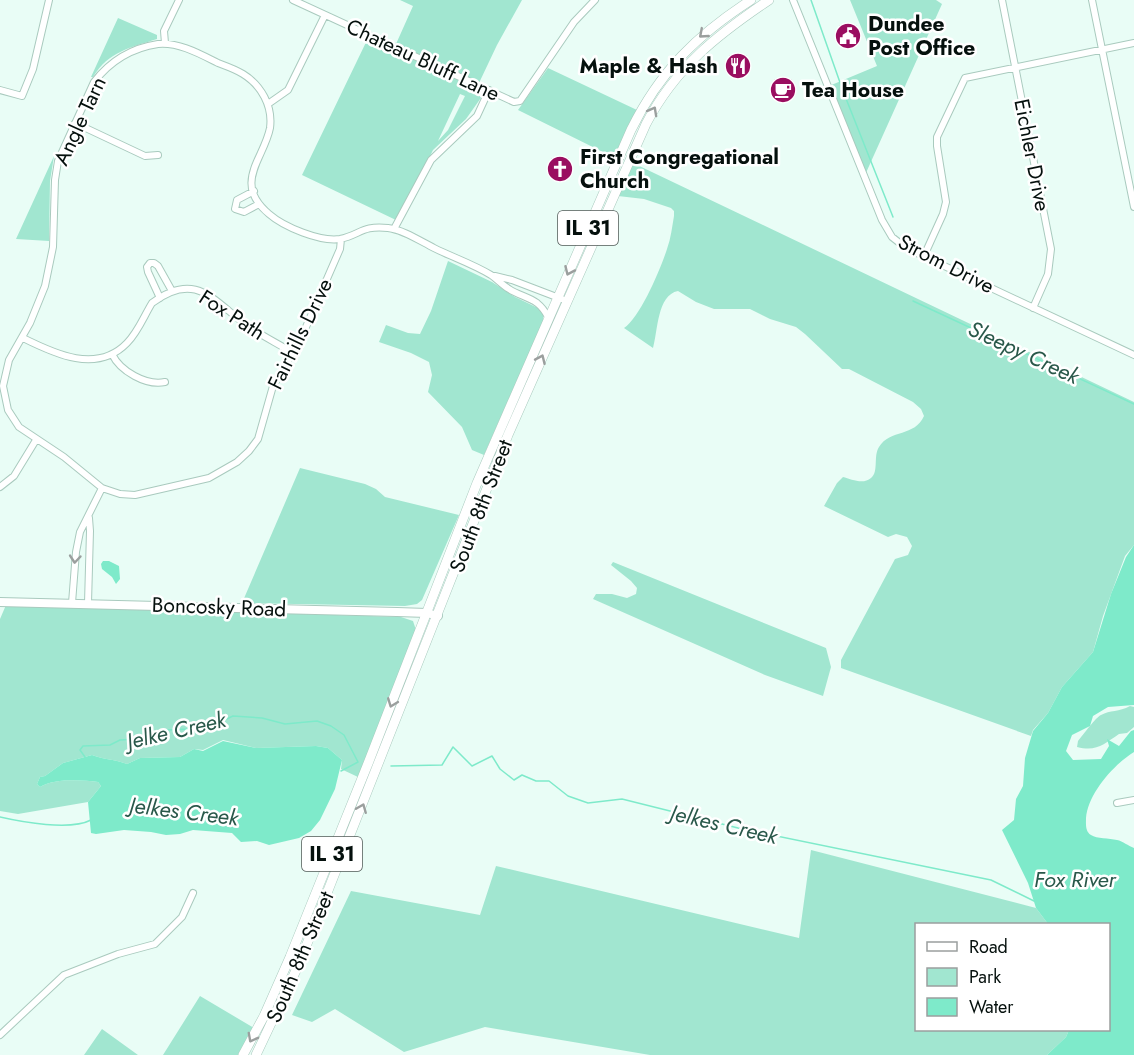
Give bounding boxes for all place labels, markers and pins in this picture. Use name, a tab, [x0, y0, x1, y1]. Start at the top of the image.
place label: Dundee Post Office	[868, 9, 975, 63]
public building icon: Dundee Post Office	[833, 21, 863, 51]
place label: Maple & Hash	[580, 51, 718, 81]
restaurant icon: Maple & Hash	[723, 51, 753, 81]
cafe icon: Tea House	[768, 75, 798, 105]
place label: Tea House	[802, 75, 904, 105]
place label: First Congregational Church	[580, 142, 779, 196]
church icon: First Congregational Church	[545, 154, 575, 184]

